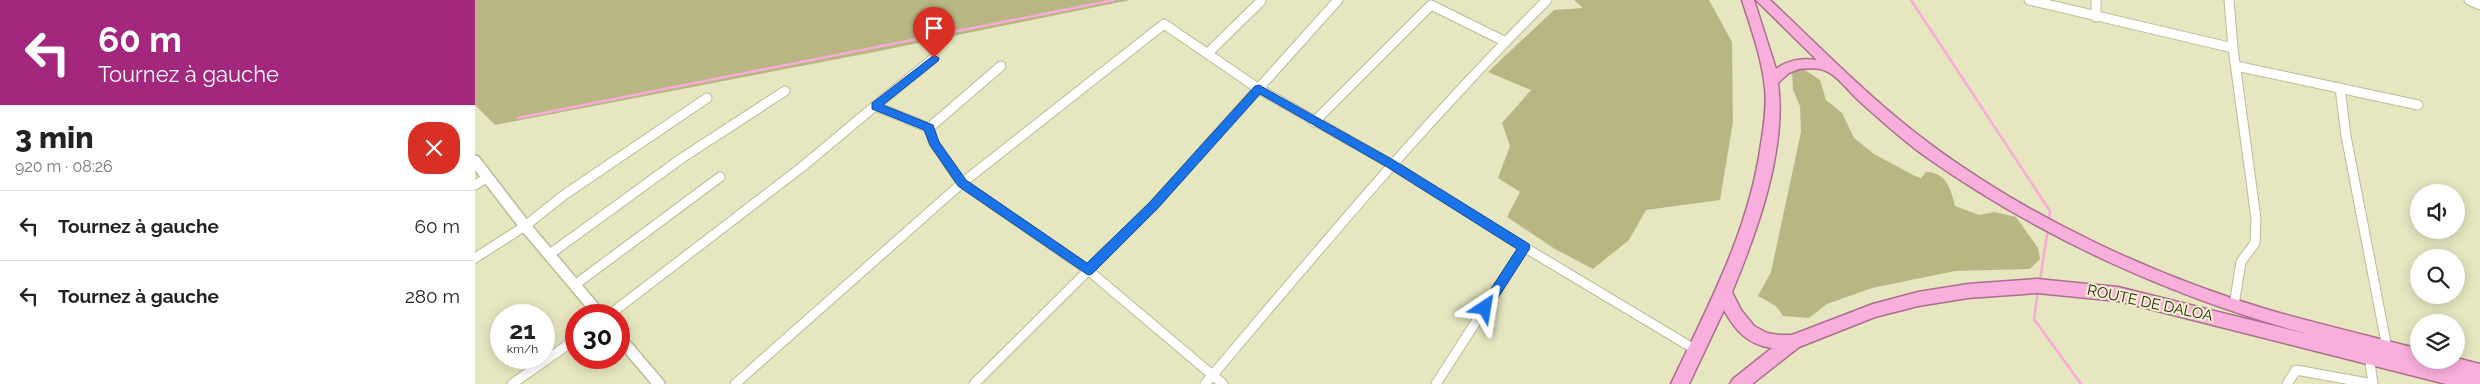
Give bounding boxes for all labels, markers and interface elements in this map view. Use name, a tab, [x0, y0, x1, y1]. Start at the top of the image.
pin	[913, 7, 955, 58]
icon: arrive	[920, 14, 948, 42]
text: 60 m	[98, 19, 182, 60]
icon: left	[15, 20, 80, 85]
text: Tournez à gauche	[98, 61, 279, 87]
text: 3 min	[15, 120, 94, 155]
button: close	[408, 122, 460, 174]
text: 920 m · 08:26	[15, 157, 113, 176]
map controls	[2410, 184, 2465, 369]
button: sound	[2410, 184, 2465, 239]
icon: left	[15, 212, 43, 240]
text: Tournez à gauche	[58, 215, 219, 237]
text: 60 m	[415, 215, 460, 237]
button: search	[2410, 249, 2465, 304]
position arrow	[1458, 281, 1510, 333]
street label: ROUTE DE DALOA	[2086, 281, 2214, 325]
icon: left	[15, 282, 43, 310]
text: Tournez à gauche	[58, 285, 219, 307]
text: 280 m	[405, 285, 460, 307]
speed limit sign: 30	[565, 304, 630, 369]
button: layers	[2410, 314, 2465, 369]
text: 21	[509, 315, 536, 345]
text: km/h	[507, 342, 538, 356]

